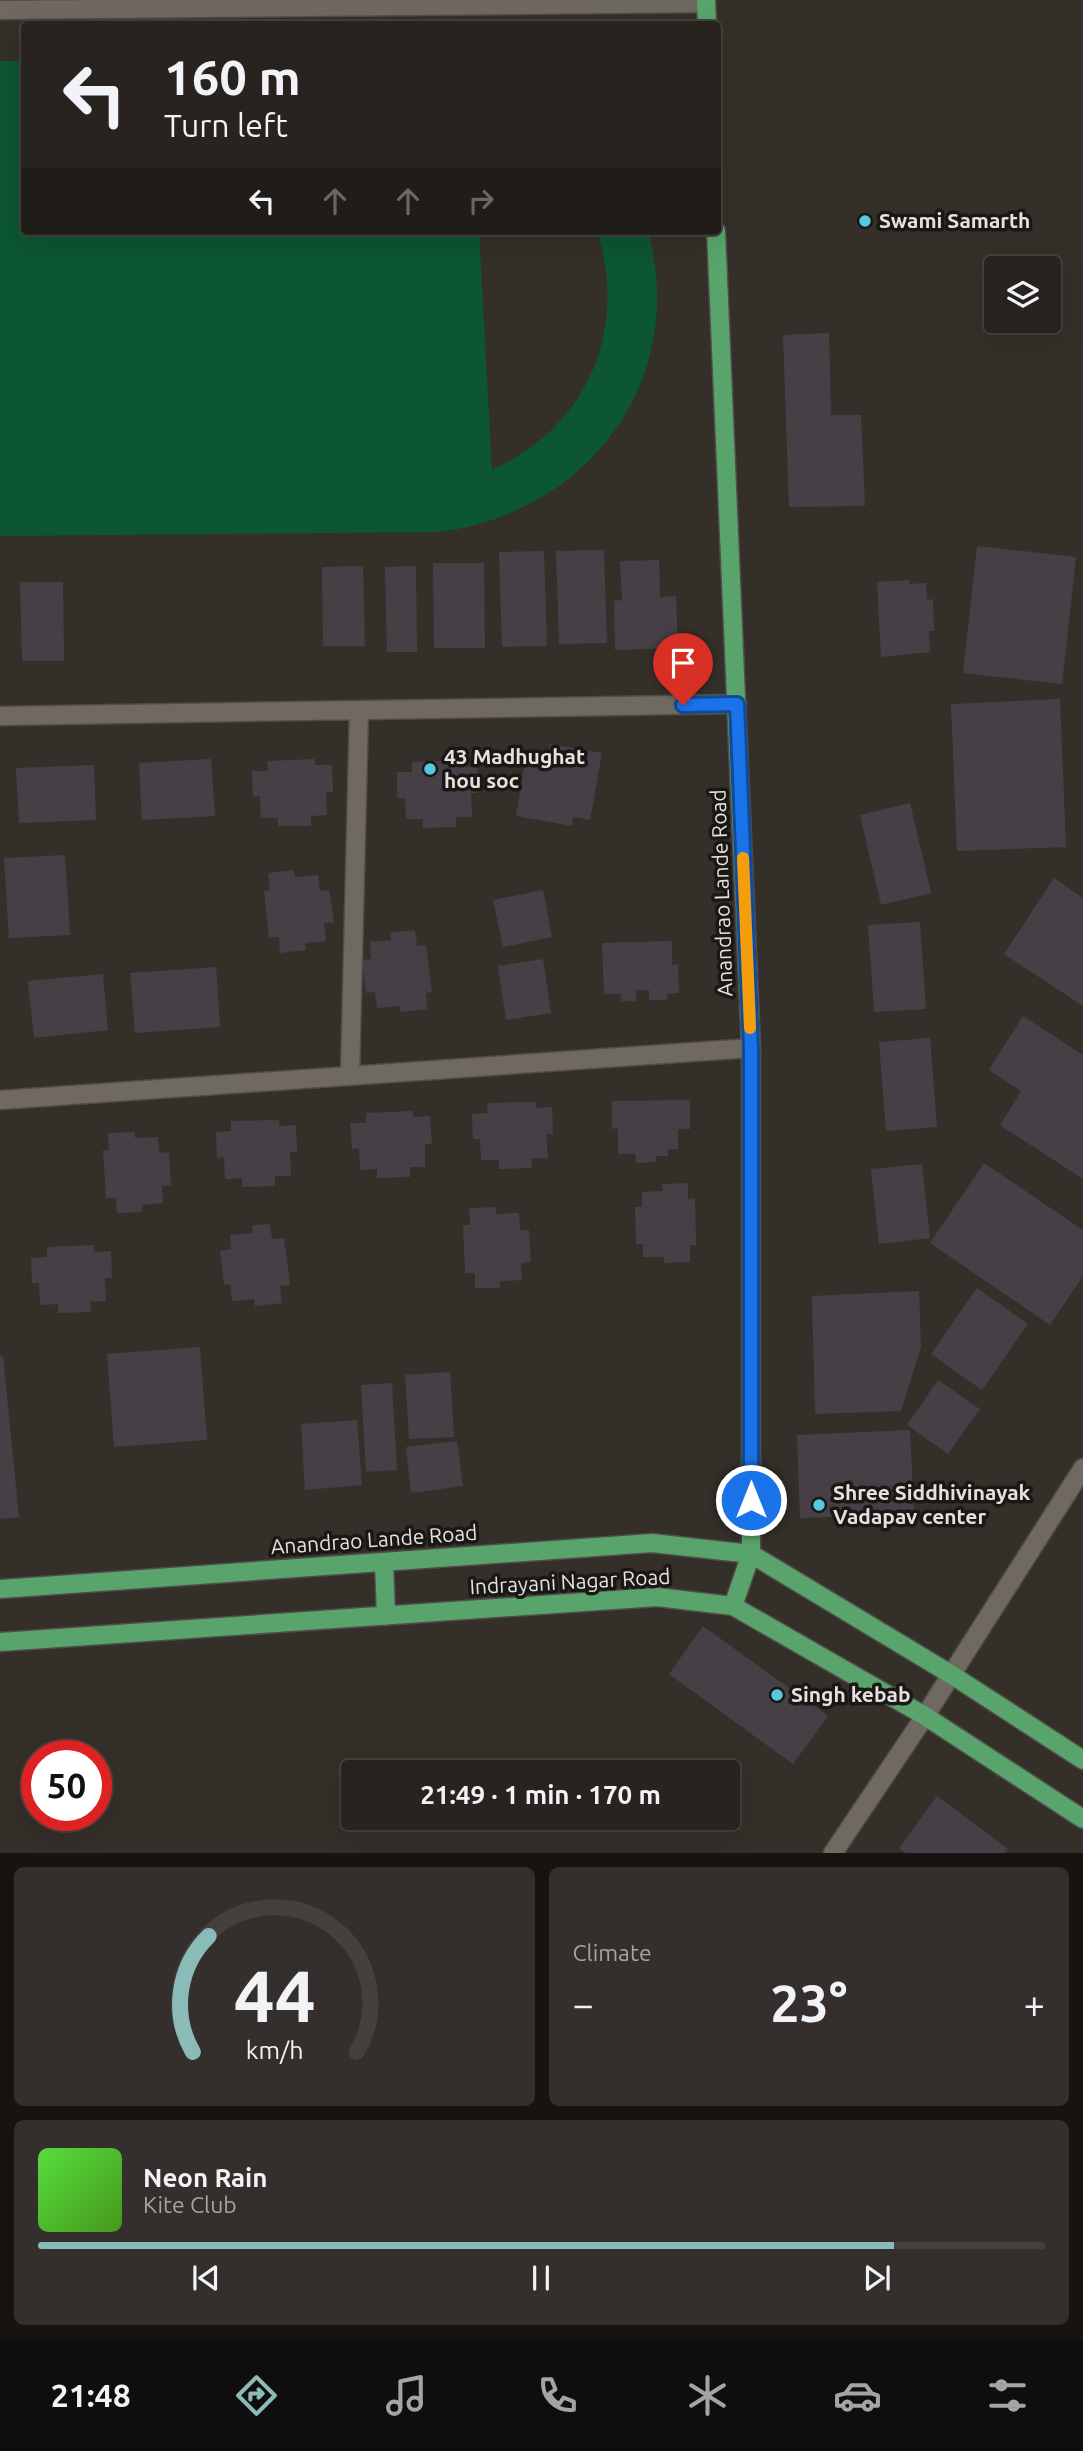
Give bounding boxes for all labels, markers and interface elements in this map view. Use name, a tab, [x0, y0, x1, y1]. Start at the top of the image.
icon: left	[49, 49, 140, 140]
text: 160 m	[164, 49, 301, 104]
text: Turn left	[164, 107, 288, 143]
icon: left	[243, 182, 281, 220]
icon: ahead	[316, 182, 354, 220]
icon: ahead	[389, 182, 427, 220]
icon: right	[462, 182, 500, 220]
place label: Swami Samarth	[879, 208, 1030, 232]
marker: Swami Samarth	[857, 213, 873, 229]
map controls	[984, 256, 1061, 333]
button: layers	[984, 256, 1061, 333]
pin	[653, 633, 713, 705]
icon: arrive	[664, 644, 702, 682]
place label: 43 Madhughat hou soc	[444, 744, 585, 792]
marker: 43 Madhughat hou soc	[422, 761, 438, 777]
street label: Anandrao Lande Road	[705, 789, 737, 997]
position arrow	[714, 1463, 788, 1537]
place label: Shree Siddhivinayak Vadapav center	[833, 1480, 1031, 1528]
marker: Shree Siddhivinayak Vadapav center	[811, 1497, 827, 1513]
street label: Anandrao Lande Road	[270, 1520, 478, 1558]
street label: Indrayani Nagar Road	[469, 1564, 671, 1598]
place label: Singh kebab	[791, 1682, 910, 1706]
marker: Singh kebab	[769, 1687, 785, 1703]
speed limit sign: 50	[21, 1740, 112, 1831]
text: 21:49 · 1 min · 170 m	[420, 1780, 661, 1809]
text: Climate	[573, 1940, 652, 1965]
text: 44	[233, 1955, 315, 2037]
text: 23°	[770, 1974, 847, 2032]
text: −	[573, 1983, 594, 2025]
text: +	[1024, 1983, 1045, 2025]
text: km/h	[245, 2036, 303, 2064]
text: Neon Rain	[143, 2163, 268, 2192]
text: Kite Club	[143, 2192, 237, 2217]
icon: previous	[187, 2259, 225, 2297]
icon: pause	[522, 2259, 560, 2297]
icon: next	[858, 2259, 896, 2297]
icon: directions	[232, 2371, 281, 2420]
icon: music	[382, 2371, 431, 2420]
icon: phone	[533, 2371, 582, 2420]
icon: climate	[683, 2371, 732, 2420]
icon: car	[833, 2371, 882, 2420]
icon: filters	[983, 2371, 1032, 2420]
text: 21:48	[51, 2377, 131, 2413]

